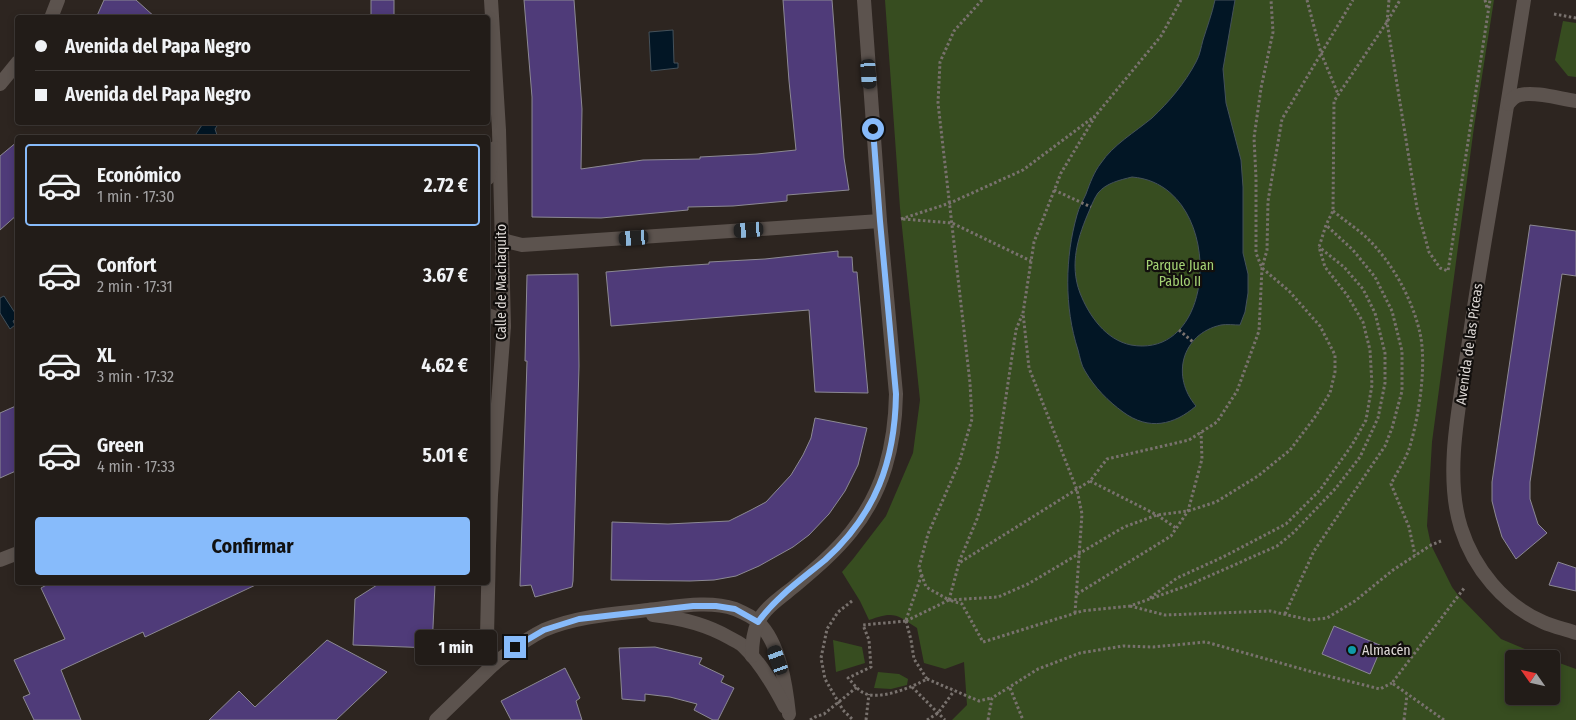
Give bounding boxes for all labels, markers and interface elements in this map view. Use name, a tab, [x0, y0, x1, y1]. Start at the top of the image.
text: Avenida del Papa Negro	[65, 35, 251, 58]
car	[860, 59, 877, 89]
text: Avenida del Papa Negro	[65, 83, 251, 106]
route start	[862, 118, 884, 140]
icon: car	[37, 163, 82, 208]
text: Económico	[97, 164, 181, 187]
text: 2.72 €	[424, 174, 468, 197]
text: 1 min · 17:30	[97, 187, 175, 206]
car	[733, 221, 764, 239]
street label: Calle de Machaquito	[493, 224, 510, 340]
car	[618, 229, 649, 247]
icon: car	[37, 253, 82, 298]
text: Confort	[97, 254, 157, 277]
park label: Parque Juan Pablo II	[1146, 257, 1214, 290]
text: 3.67 €	[423, 264, 468, 287]
text: 2 min · 17:31	[97, 277, 173, 296]
street label: Avenida de las Píceas	[1453, 282, 1486, 406]
icon: car	[37, 343, 82, 388]
text: XL	[97, 344, 116, 367]
text: 4.62 €	[421, 354, 468, 377]
text: 3 min · 17:32	[97, 367, 174, 386]
icon: car	[37, 433, 82, 478]
text: Green	[97, 434, 144, 457]
text: 5.01 €	[422, 444, 468, 467]
text: 4 min · 17:33	[97, 457, 175, 476]
button: Confirmar	[35, 517, 470, 575]
callout: 1 min	[415, 630, 498, 664]
route end	[504, 636, 526, 658]
text: 1 min	[439, 638, 473, 657]
place label: Almacén	[1362, 642, 1411, 659]
car	[765, 643, 790, 677]
marker: Almacén	[1346, 644, 1358, 656]
north arrow	[1505, 650, 1560, 705]
map controls	[1505, 650, 1560, 705]

